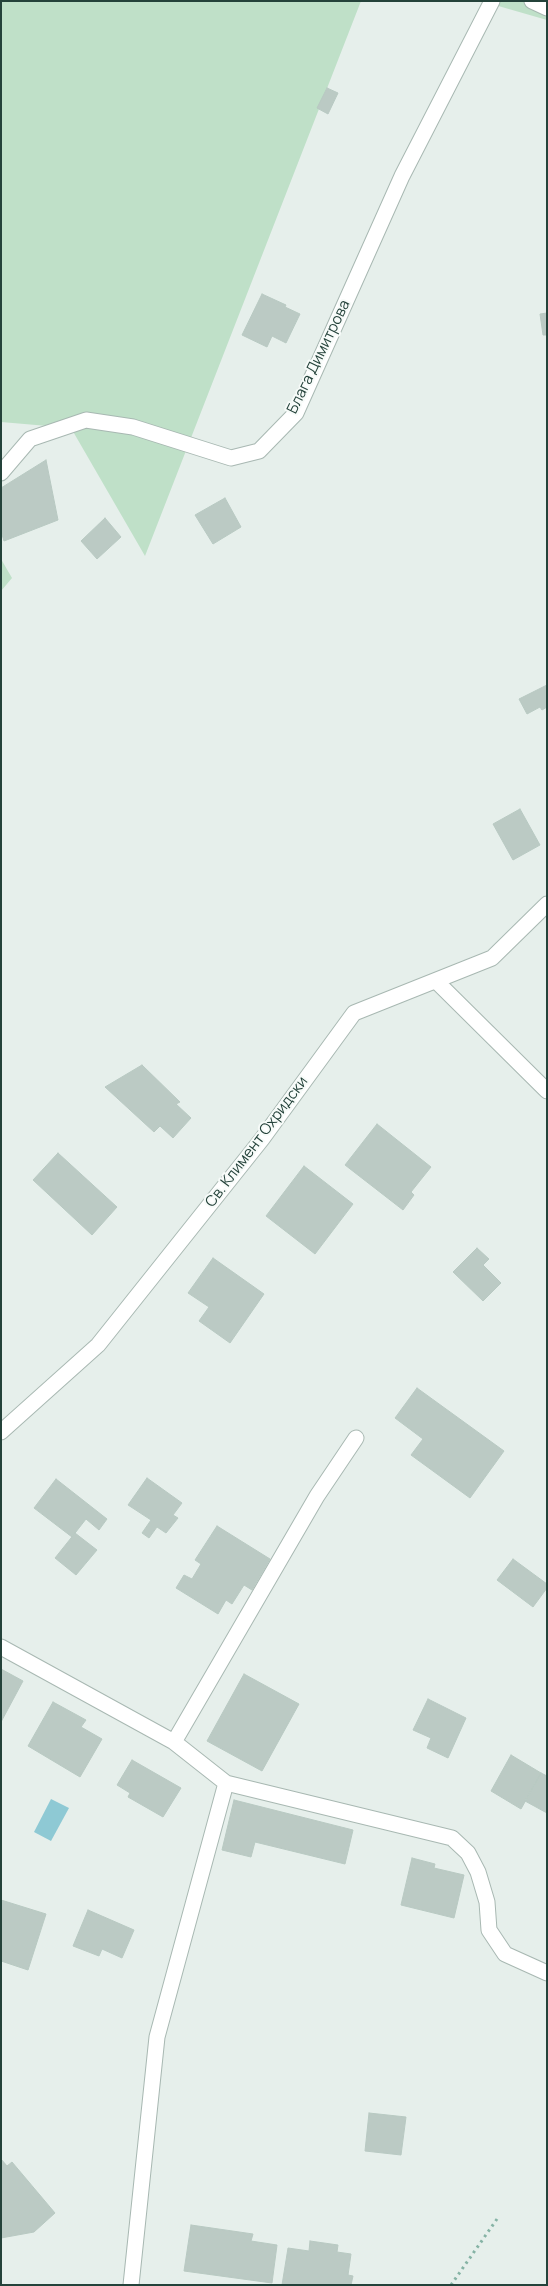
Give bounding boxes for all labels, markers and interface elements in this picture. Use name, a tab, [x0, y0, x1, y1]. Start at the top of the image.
street label: Блага Димитрова	[284, 297, 354, 417]
street label: Св. Климент Охридски	[202, 1073, 312, 1211]

